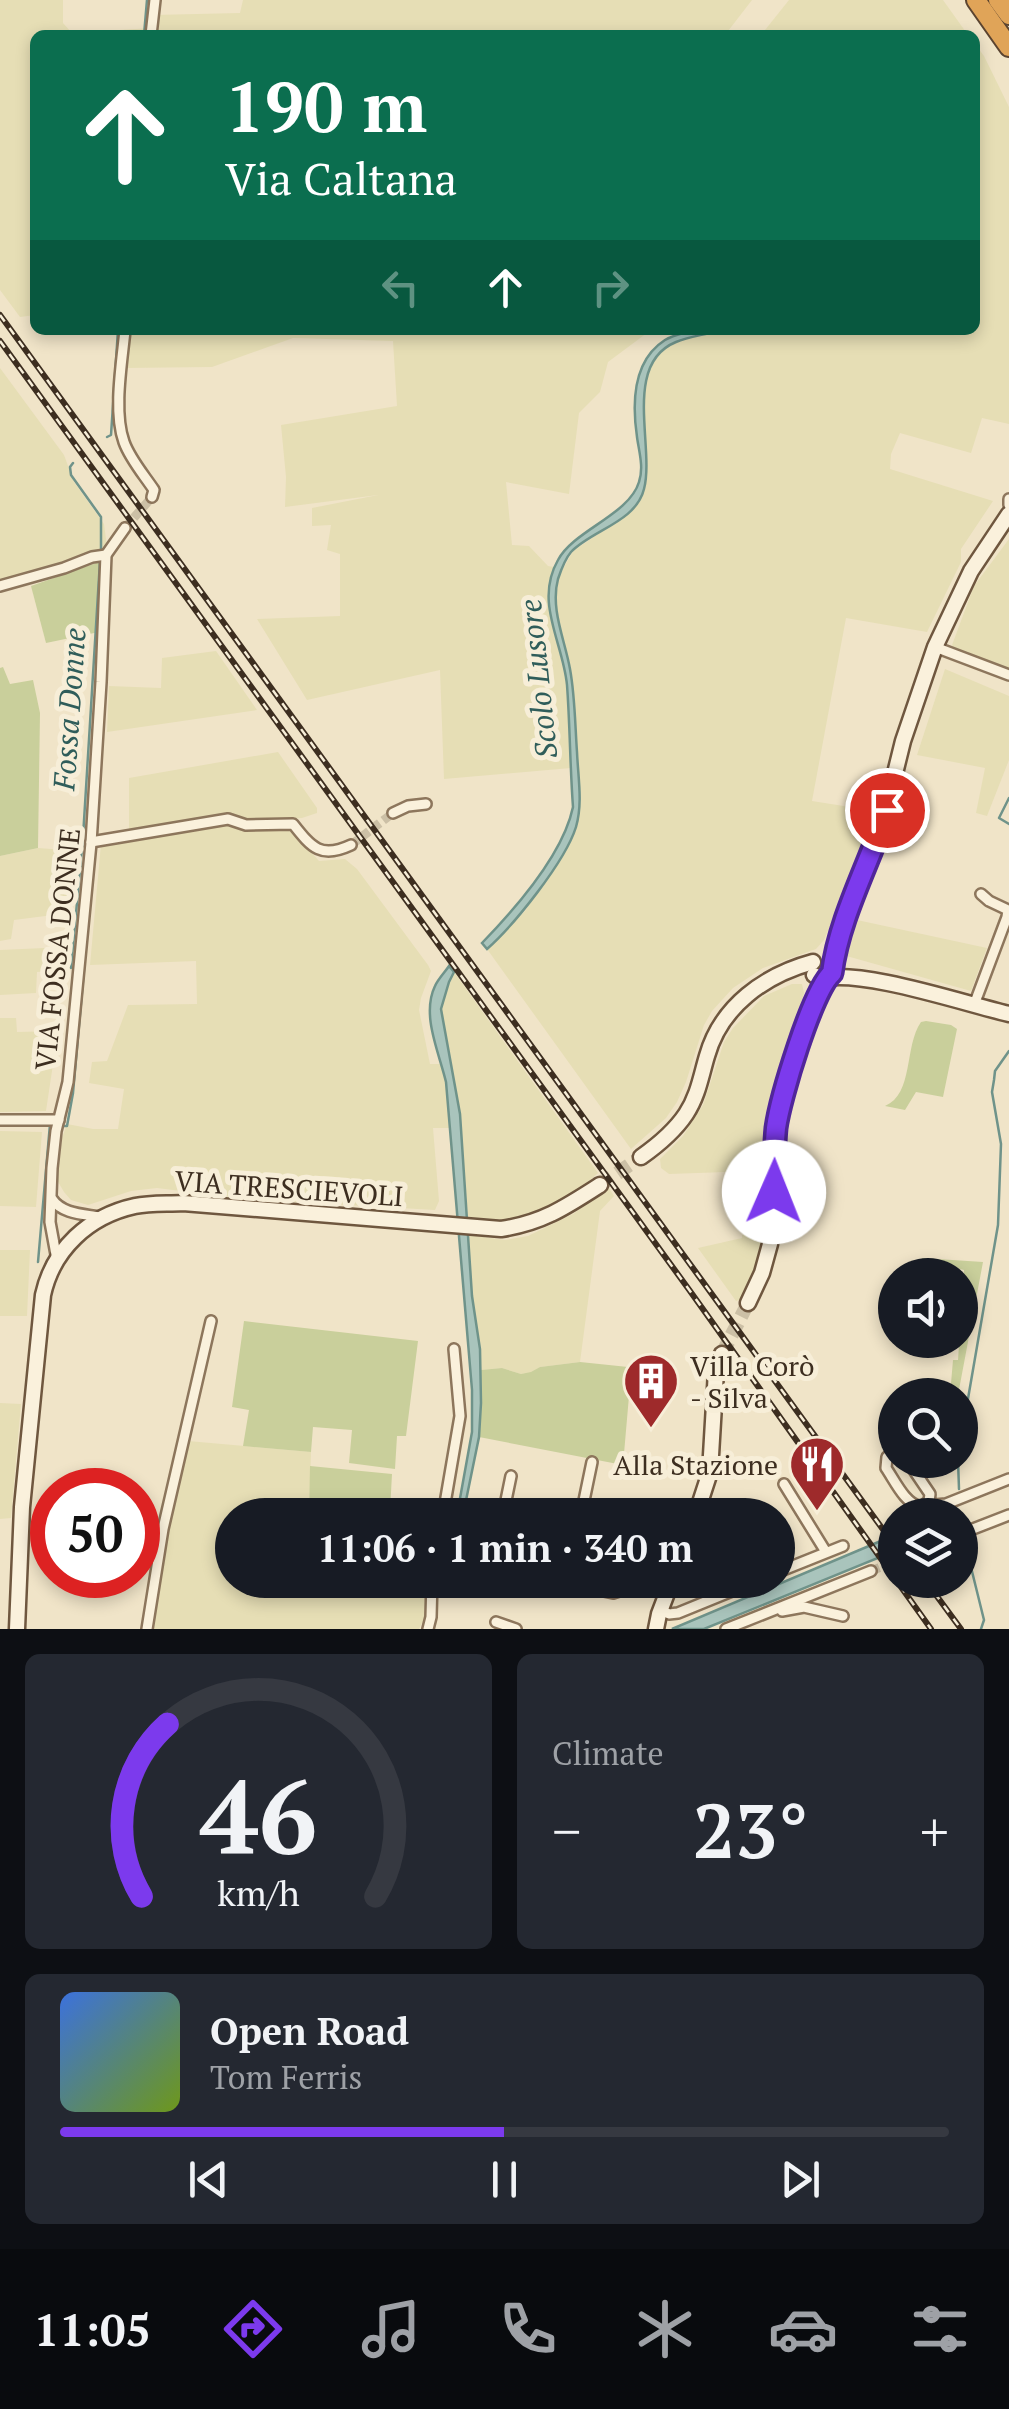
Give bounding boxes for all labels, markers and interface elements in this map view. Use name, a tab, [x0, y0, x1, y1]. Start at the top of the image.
text: 190 m	[225, 59, 427, 152]
icon: ahead	[60, 70, 190, 200]
text: Via Caltana	[225, 148, 457, 208]
icon: left	[373, 260, 428, 315]
icon: ahead	[478, 260, 533, 315]
icon: right	[583, 260, 638, 315]
water label: Scolo Lusore	[510, 597, 566, 761]
water label: Fossa Donne	[43, 626, 95, 793]
pin	[845, 768, 930, 853]
icon: arrive	[860, 783, 915, 838]
street label: VIA FOSSA DONNE	[26, 826, 88, 1072]
position arrow	[722, 1140, 826, 1244]
street label: VIA TRESCIEVOLI	[173, 1162, 405, 1214]
map controls	[878, 1258, 978, 1598]
button: sound	[878, 1258, 978, 1358]
place label: Villa Corò - Silva	[690, 1347, 814, 1416]
building icon: Villa Corò - Silva	[621, 1351, 681, 1430]
button: search	[878, 1378, 978, 1478]
restaurant icon: Alla Stazione	[787, 1434, 847, 1513]
place label: Alla Stazione	[613, 1446, 778, 1483]
speed limit sign: 50	[30, 1468, 160, 1598]
button: layers	[878, 1498, 978, 1598]
text: 11:06 · 1 min · 340 m	[317, 1523, 693, 1573]
text: Climate	[552, 1732, 664, 1774]
text: 46	[200, 1746, 317, 1884]
text: 23°	[693, 1780, 808, 1879]
text: −	[552, 1794, 581, 1867]
text: +	[920, 1794, 949, 1867]
text: km/h	[217, 1869, 300, 1916]
text: Open Road	[210, 2006, 409, 2056]
text: Tom Ferris	[210, 2056, 362, 2098]
icon: previous	[181, 2152, 236, 2207]
icon: pause	[477, 2152, 532, 2207]
icon: next	[773, 2152, 828, 2207]
icon: directions	[218, 2294, 288, 2364]
icon: music	[356, 2294, 426, 2364]
icon: phone	[493, 2294, 563, 2364]
icon: climate	[630, 2294, 700, 2364]
icon: car	[768, 2294, 838, 2364]
icon: filters	[905, 2294, 975, 2364]
text: 11:05	[34, 2299, 151, 2359]

